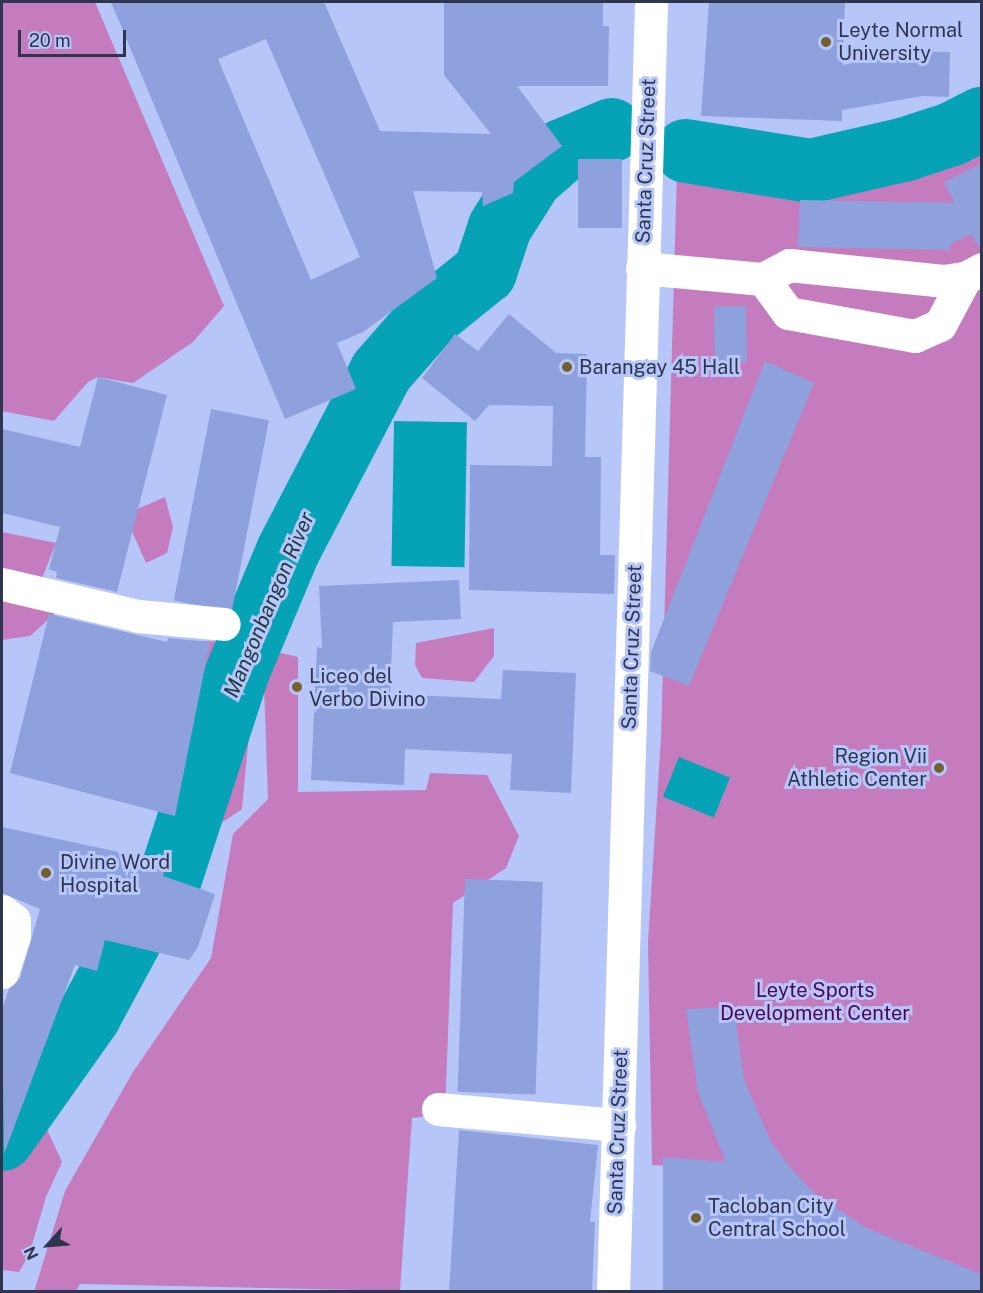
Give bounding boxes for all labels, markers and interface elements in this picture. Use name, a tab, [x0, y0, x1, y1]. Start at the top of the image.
scale bar	[21, 18, 129, 56]
place label: Leyte Normal University	[838, 19, 963, 66]
text: 20 m	[29, 30, 71, 51]
marker: Leyte Normal University	[819, 35, 833, 49]
street label: Santa Cruz Street	[631, 78, 661, 244]
place label: Barangay 45 Hall	[579, 355, 740, 379]
marker: Barangay 45 Hall	[560, 360, 574, 374]
water label: Mangonbangon River	[218, 508, 320, 702]
street label: Santa Cruz Street	[617, 564, 647, 730]
place label: Liceo del Verbo Divino	[309, 664, 426, 711]
marker: Liceo del Verbo Divino	[290, 680, 304, 694]
place label: Region Vii Athletic Center	[787, 744, 927, 791]
marker: Region Vii Athletic Center	[932, 761, 946, 775]
place label: Divine Word Hospital	[60, 850, 171, 897]
marker: Divine Word Hospital	[37, 864, 55, 882]
park label: Leyte Sports Development Center	[720, 979, 910, 1026]
street label: Santa Cruz Street	[603, 1049, 633, 1215]
place label: Tacloban City Central School	[708, 1194, 846, 1241]
marker: Tacloban City Central School	[689, 1211, 703, 1225]
north arrow	[18, 1215, 78, 1275]
text: N	[20, 1243, 43, 1263]

